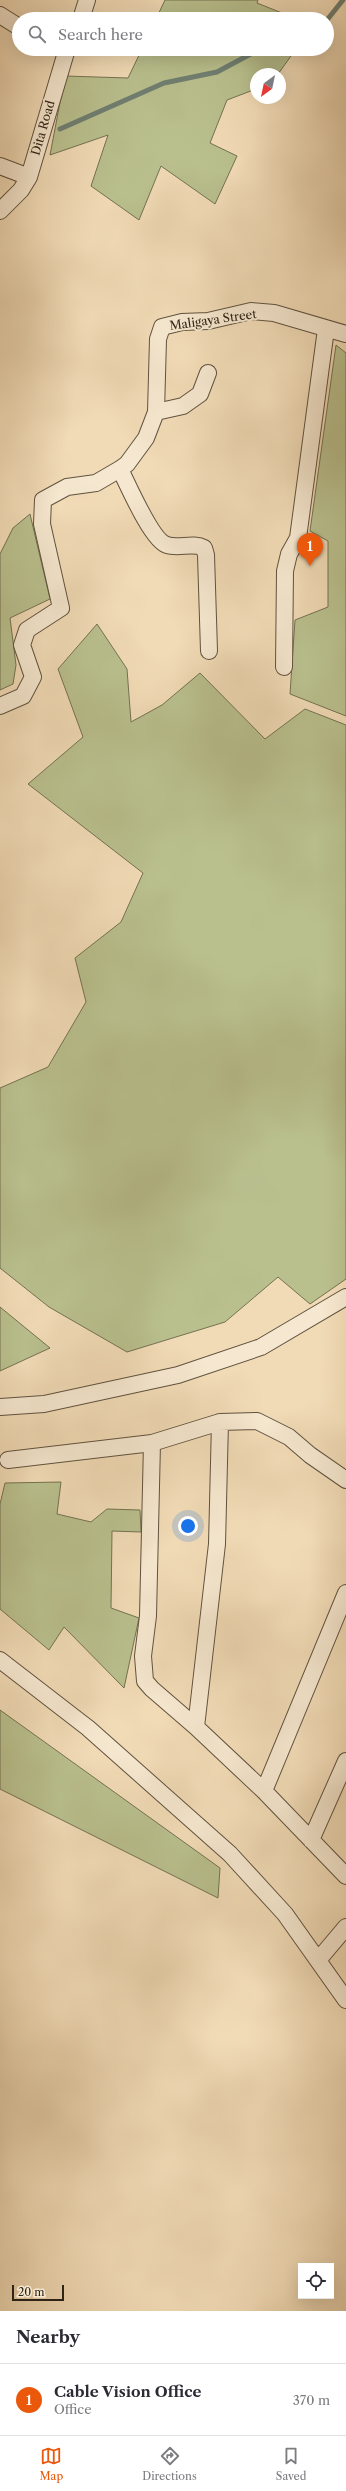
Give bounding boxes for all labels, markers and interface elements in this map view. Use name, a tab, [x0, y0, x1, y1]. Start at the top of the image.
search box	[12, 12, 334, 56]
icon: search	[26, 23, 48, 45]
text: Search here	[58, 25, 143, 44]
north arrow	[250, 68, 286, 104]
street label: Dita Road	[27, 98, 58, 157]
street label: Maligaya Street	[168, 306, 258, 333]
pin: 1	[297, 533, 323, 566]
your location	[178, 1516, 198, 1536]
map controls	[298, 2263, 334, 2299]
button: locate	[298, 2263, 334, 2299]
scale bar	[12, 2283, 64, 2302]
text: 20 m	[18, 2285, 44, 2299]
text: Nearby	[16, 2327, 80, 2347]
text: Cable Vision Office	[54, 2382, 202, 2401]
text: 1	[26, 2392, 32, 2408]
text: 370 m	[293, 2392, 330, 2408]
text: Office	[54, 2401, 91, 2417]
tab: Map	[40, 2445, 63, 2483]
tab: Directions	[142, 2445, 197, 2483]
tab: Saved	[276, 2445, 306, 2483]

